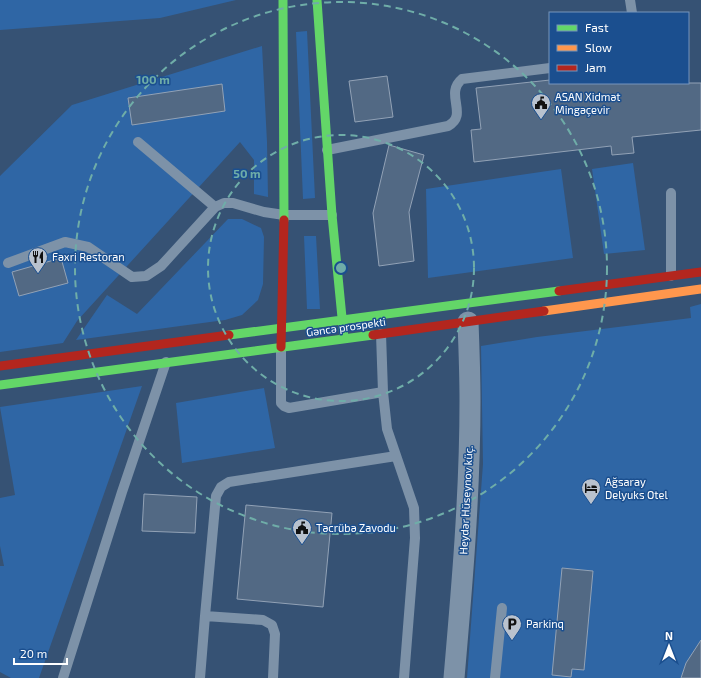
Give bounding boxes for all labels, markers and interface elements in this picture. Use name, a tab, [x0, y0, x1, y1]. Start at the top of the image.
legend	[549, 12, 689, 84]
text: Fast	[585, 20, 609, 34]
text: Slow	[585, 40, 612, 54]
text: Jam	[585, 60, 606, 74]
text: 100 m	[136, 72, 170, 86]
place label: ASAN Xidmət Mingəçevir	[555, 90, 621, 117]
public building icon: ASAN Xidmət Mingəçevir	[530, 92, 552, 120]
text: 50 m	[233, 166, 261, 180]
restaurant icon: Fəxri Restoran	[27, 246, 49, 274]
place label: Fəxri Restoran	[52, 250, 125, 263]
centre of rings	[334, 261, 348, 275]
street label: Gəncə prospekti	[305, 314, 387, 339]
street label: Heydər Hüseynov küç.	[456, 445, 476, 555]
place label: Ağsaray Delyuks Otel	[605, 475, 668, 501]
hotel icon: Ağsaray Delyuks Otel	[580, 477, 602, 505]
public building icon: Təcrübə Zavodu	[291, 517, 313, 545]
place label: Təcrübə Zavodu	[316, 521, 396, 534]
parking icon: Parkinq	[501, 613, 523, 641]
place label: Parkinq	[526, 617, 564, 630]
north arrow	[649, 626, 689, 666]
text: N	[665, 629, 673, 642]
scale bar	[14, 640, 67, 666]
text: 20 m	[20, 646, 47, 660]

